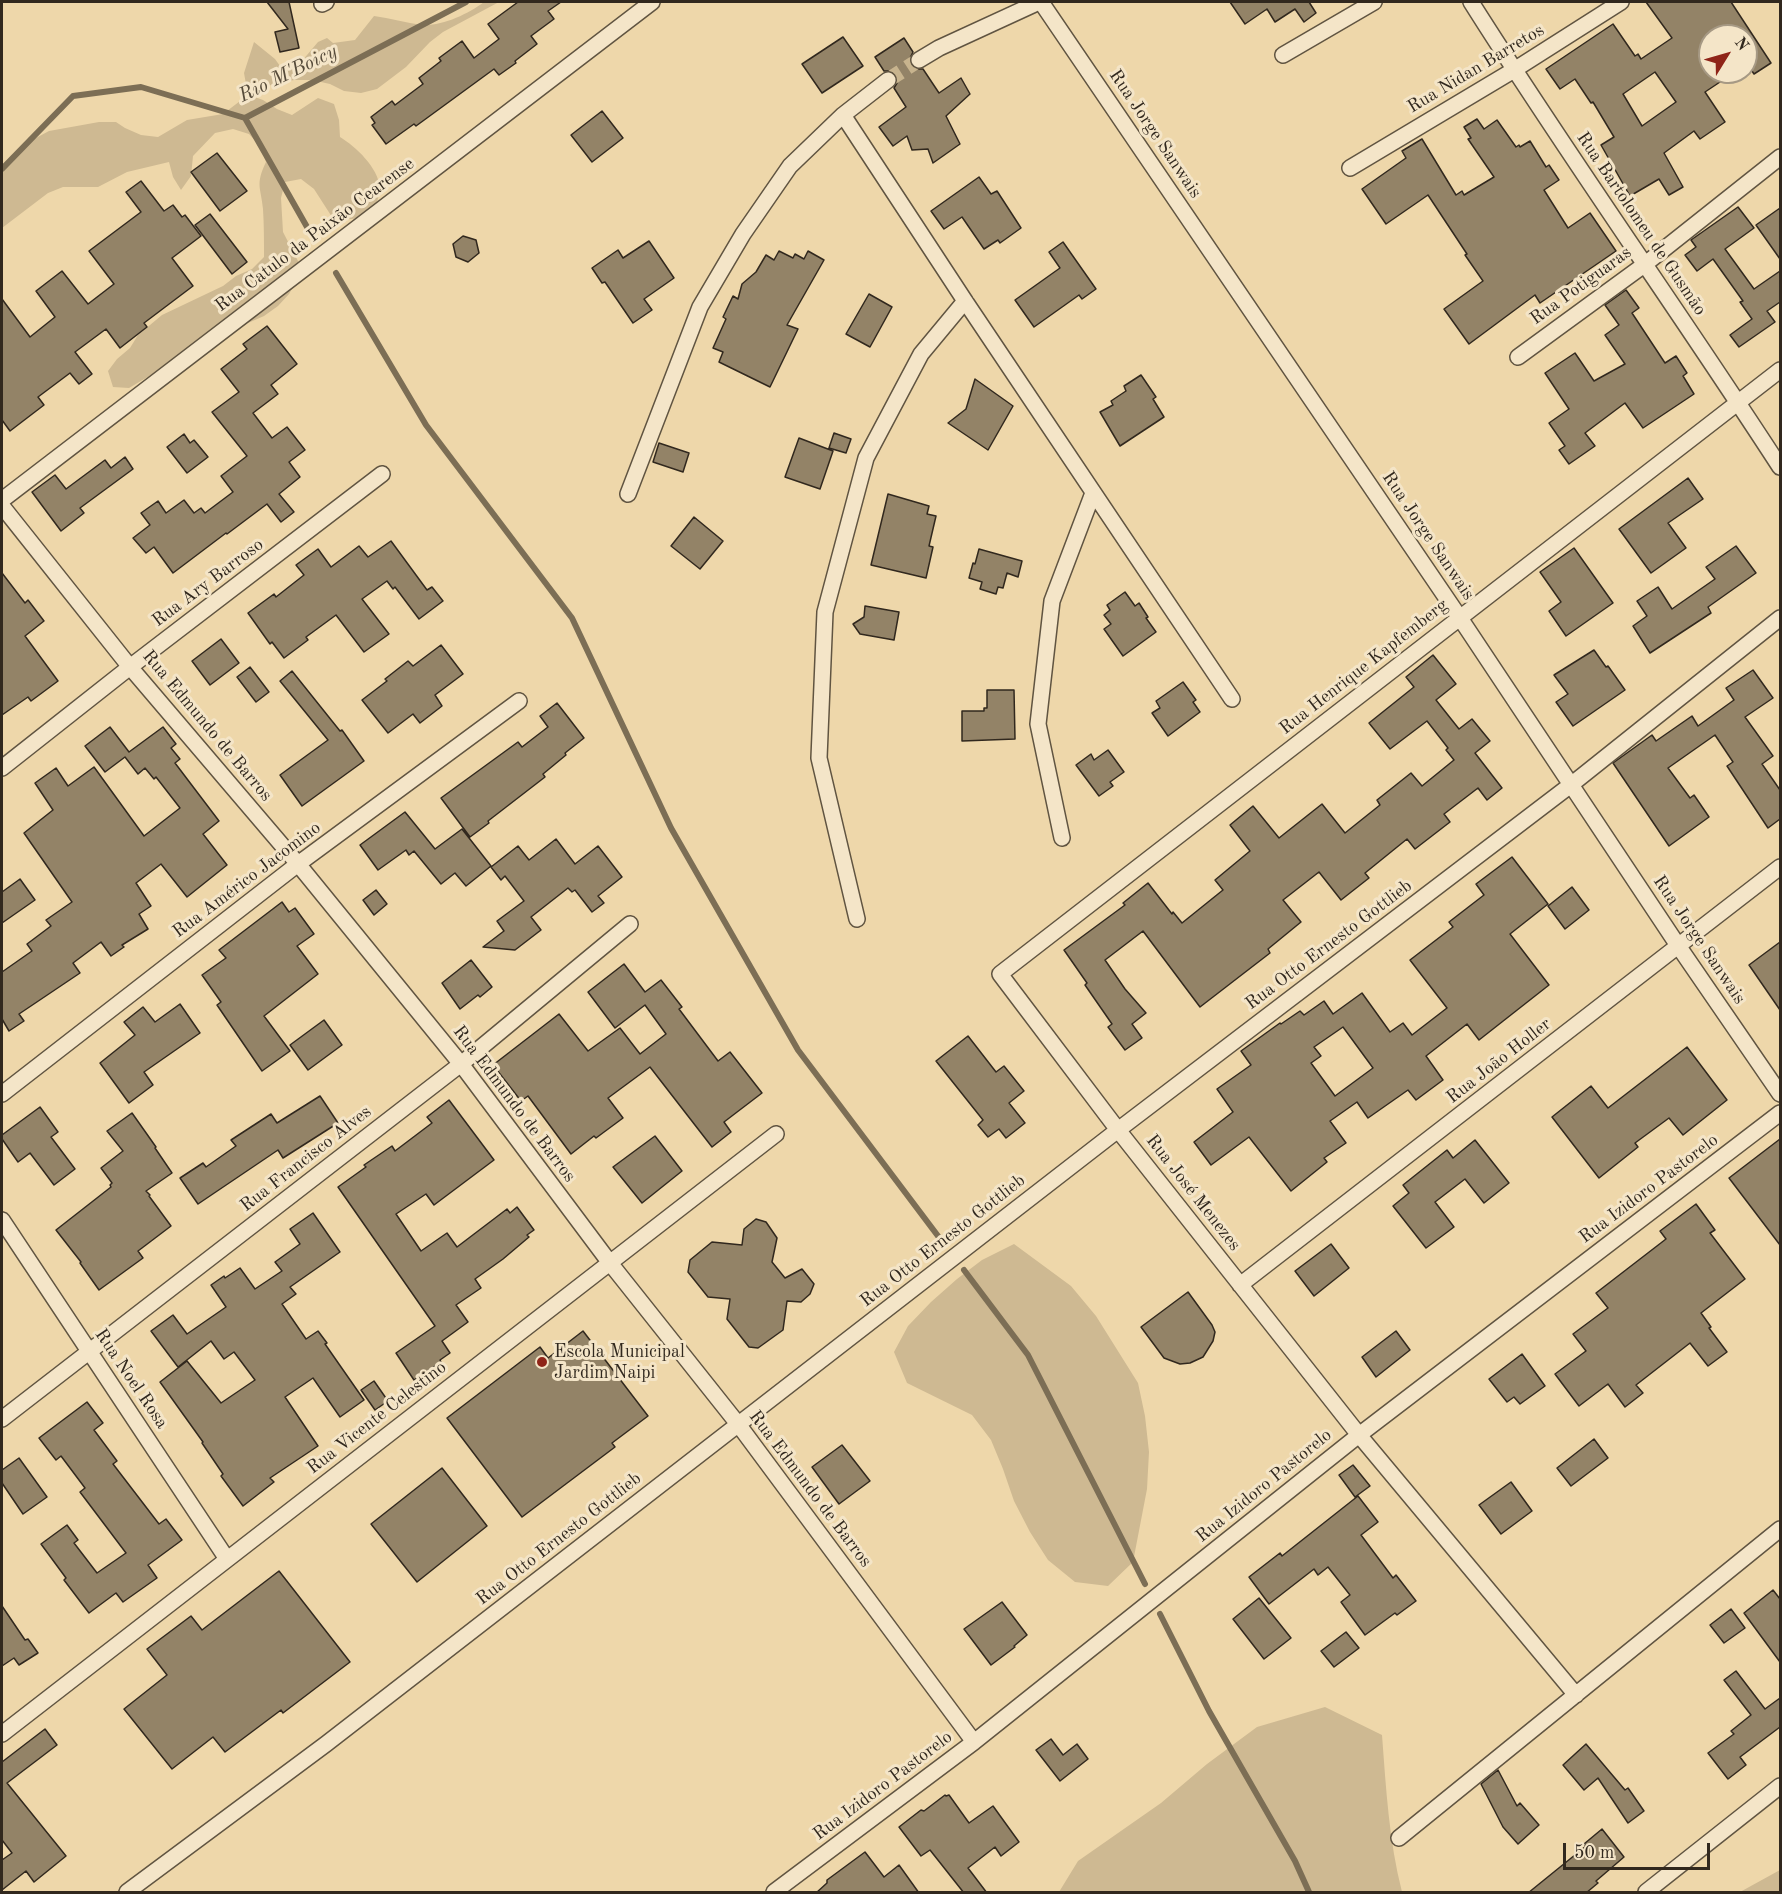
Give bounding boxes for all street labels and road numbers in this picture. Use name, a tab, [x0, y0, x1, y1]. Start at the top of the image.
street label: Rua Nidan Barretos	[1404, 20, 1548, 118]
street label: Rua Jorge Sanwais	[1104, 66, 1206, 202]
street label: Rua Bartolomeu de Gusmão	[1571, 128, 1711, 320]
street label: Rua Catulo da Paixão Cearense	[211, 153, 419, 317]
street label: Rua Potiguaras	[1526, 242, 1636, 330]
street label: Rua Jorge Sanwais	[1377, 468, 1479, 604]
street label: Rua Ary Barroso	[148, 534, 268, 632]
street label: Rua Henrique Kapfemberg	[1275, 595, 1453, 739]
street label: Rua Edmundo de Barros	[137, 646, 277, 806]
street label: Rua Américo Jacomino	[169, 817, 325, 943]
street label: Rua Jorge Sanwais	[1648, 872, 1750, 1008]
street label: Rua Otto Ernesto Gottlieb	[1241, 875, 1417, 1015]
street label: Rua João Holler	[1443, 1014, 1555, 1108]
street label: Rua Edmundo de Barros	[448, 1021, 580, 1187]
street label: Rua Francisco Alves	[236, 1101, 376, 1217]
street label: Rua Izidoro Pastorelo	[1575, 1130, 1723, 1248]
street label: Rua José Menezes	[1141, 1131, 1245, 1255]
street label: Rua Otto Ernesto Gottlieb	[856, 1170, 1030, 1312]
street label: Rua Noel Rosa	[90, 1325, 172, 1433]
street label: Rua Vicente Celestino	[303, 1357, 451, 1479]
street label: Rua Edmundo de Barros	[744, 1406, 876, 1572]
street label: Rua Izidoro Pastorelo	[1192, 1424, 1336, 1548]
street label: Rua Otto Ernesto Gottlieb	[472, 1468, 646, 1610]
street label: Rua Izidoro Pastorelo	[809, 1727, 957, 1845]

